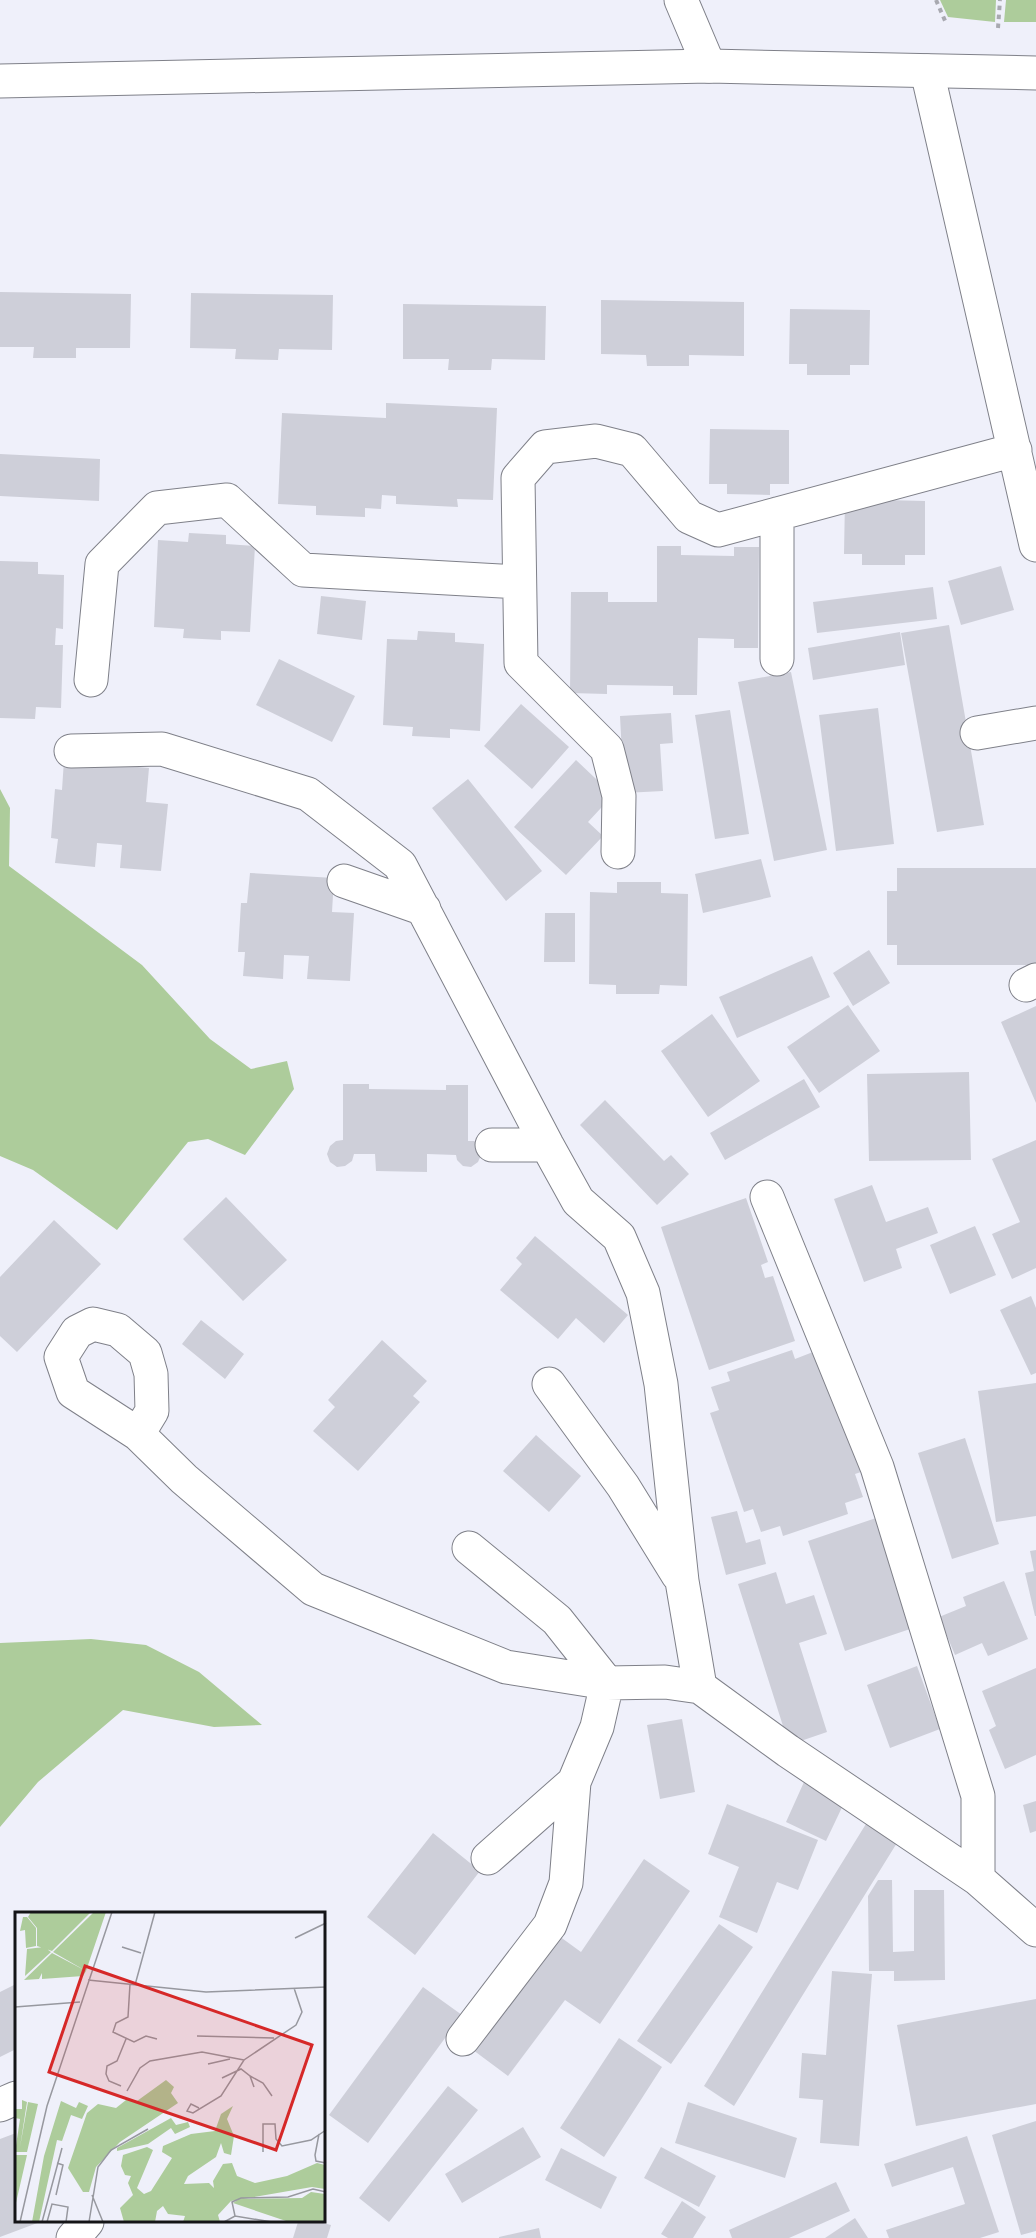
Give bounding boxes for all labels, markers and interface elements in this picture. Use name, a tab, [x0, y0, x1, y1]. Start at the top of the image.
inset map	[15, 1912, 326, 2223]

